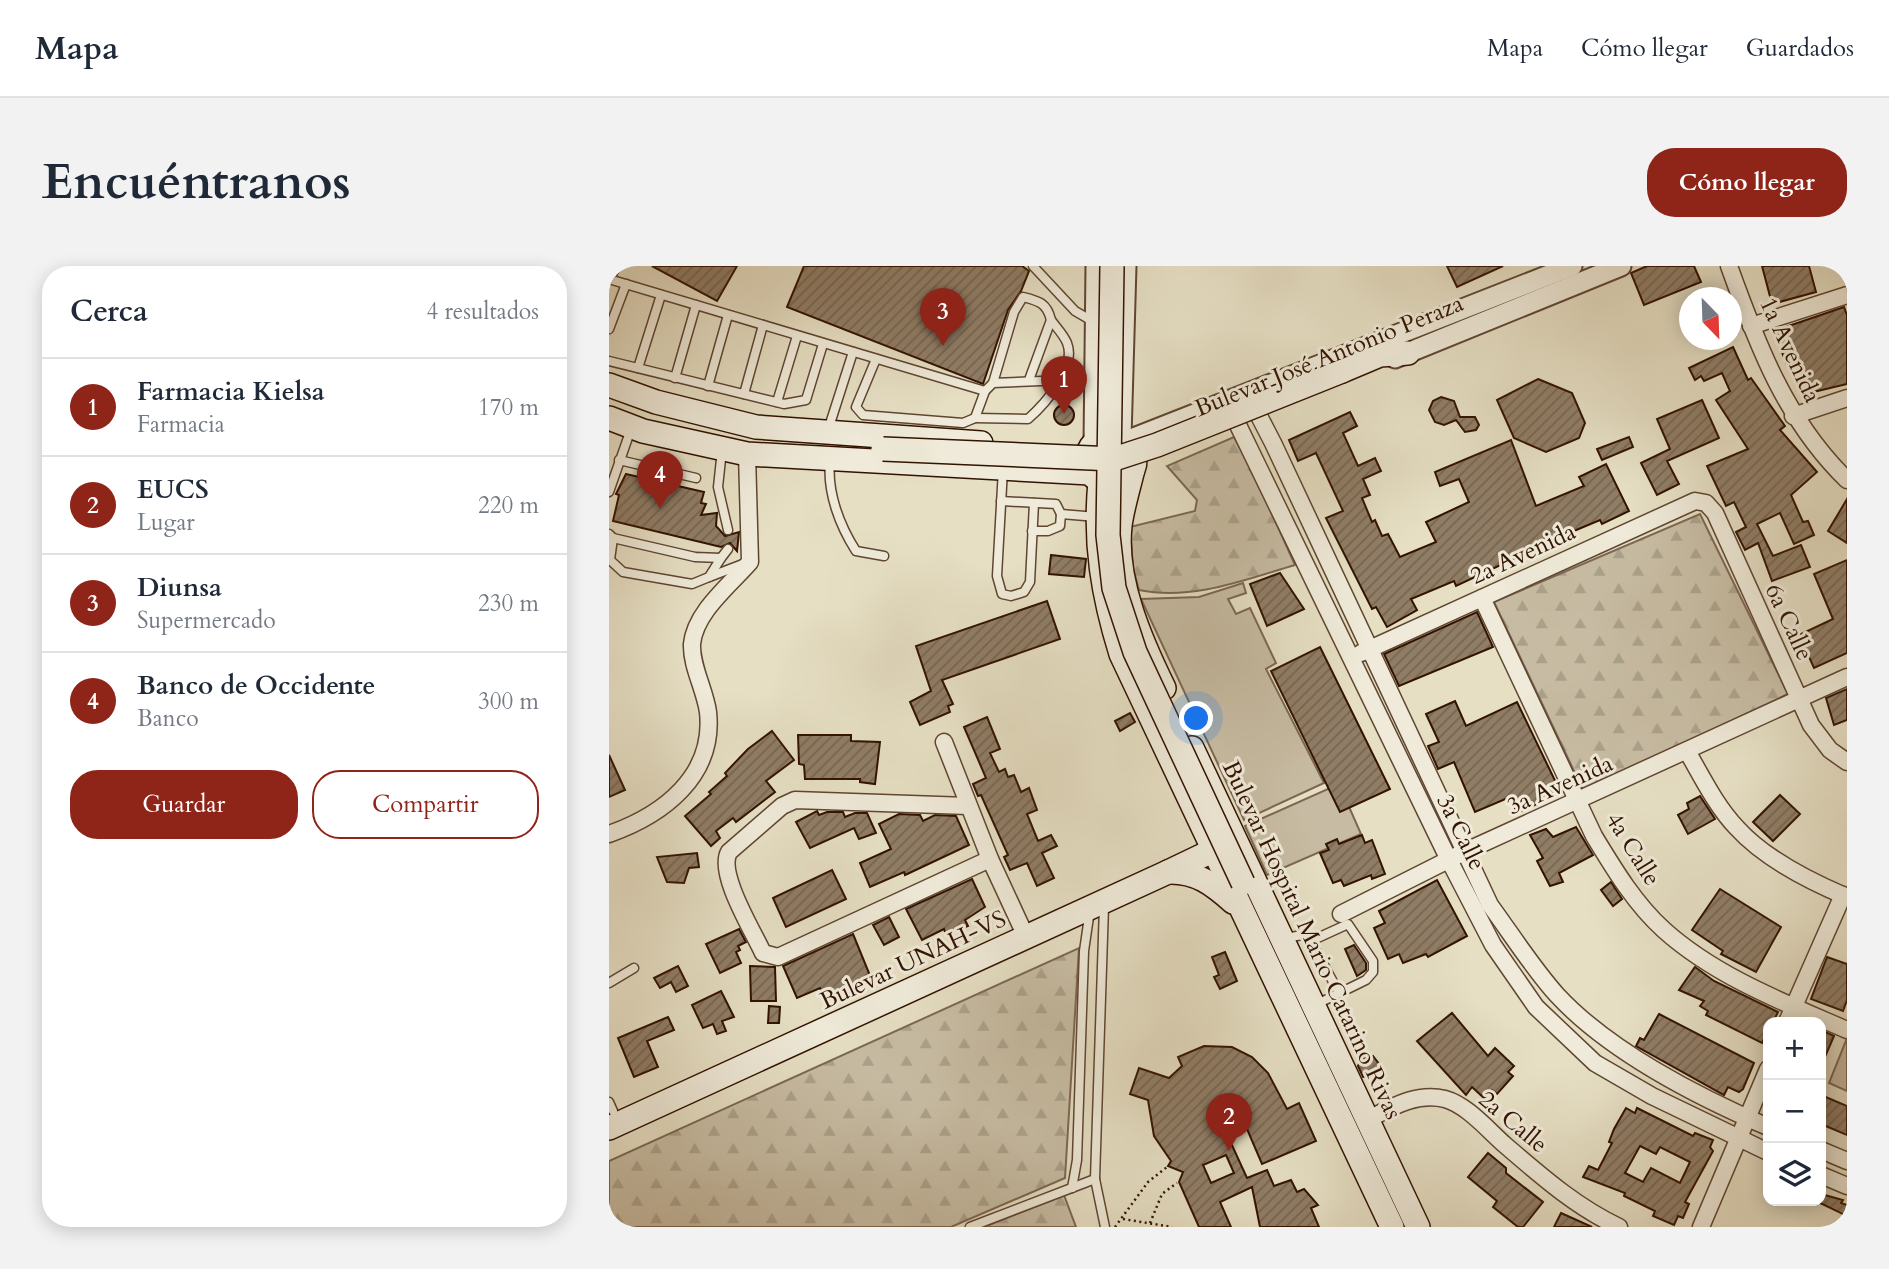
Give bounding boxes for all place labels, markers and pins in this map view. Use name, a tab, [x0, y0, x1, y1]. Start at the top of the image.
pin: 3	[920, 288, 966, 346]
pin: 1	[1041, 356, 1087, 414]
pin: 4	[637, 451, 683, 509]
pin: 2	[1206, 1093, 1252, 1151]

